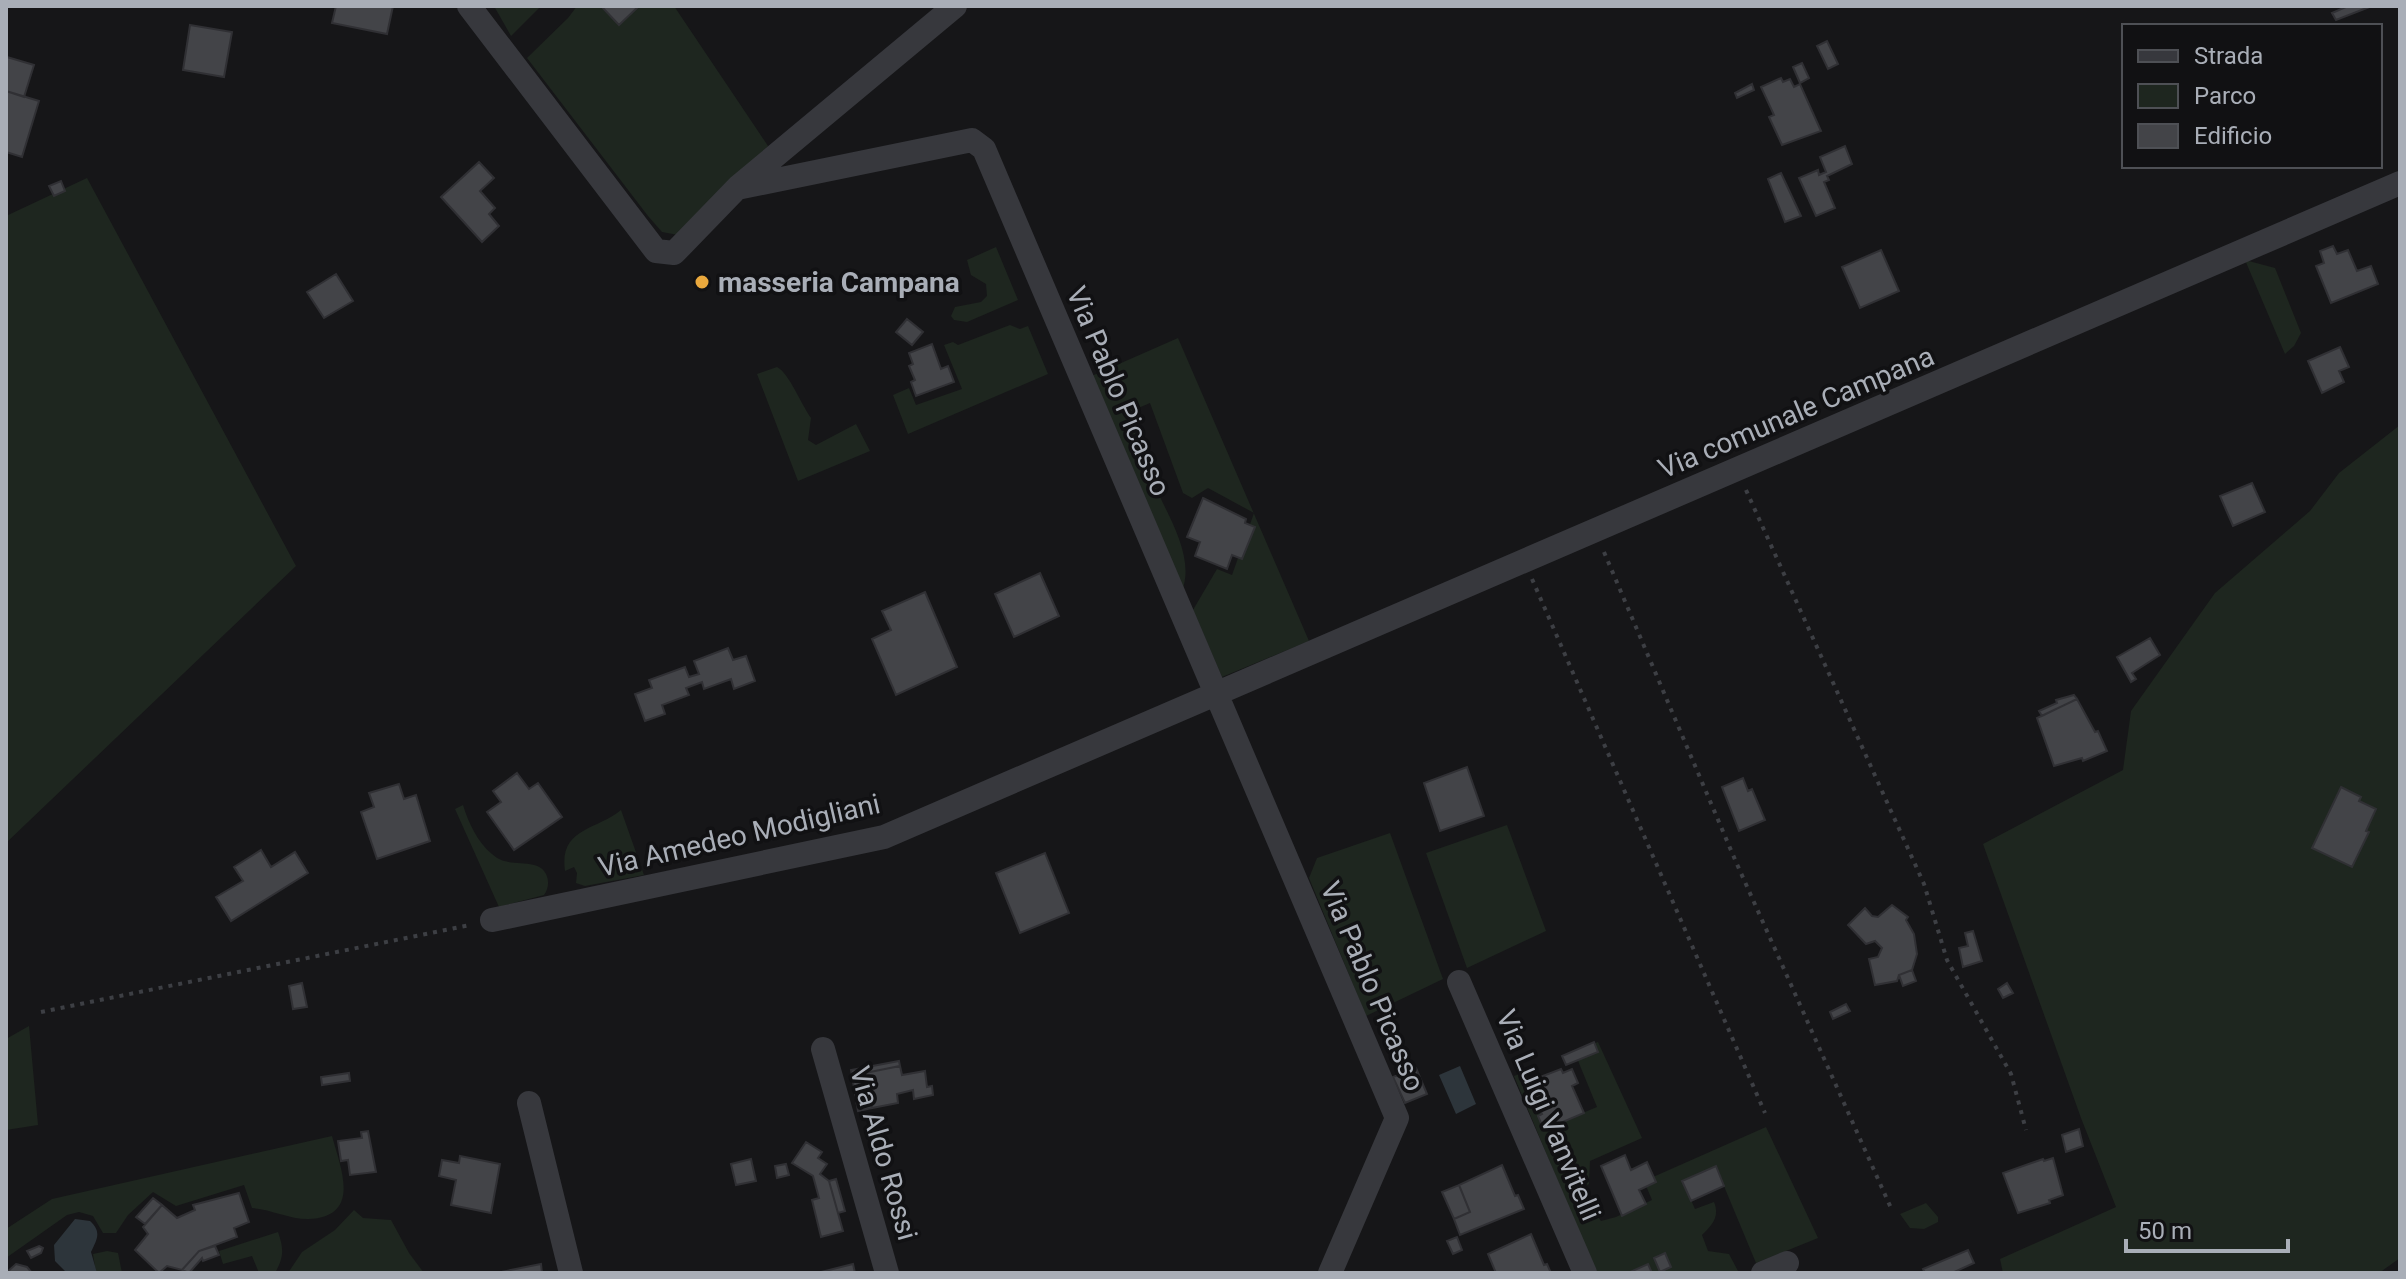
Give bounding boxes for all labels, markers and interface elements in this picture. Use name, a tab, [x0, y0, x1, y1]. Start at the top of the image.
legend	[2122, 24, 2382, 168]
text: Strada	[2194, 42, 2263, 70]
text: Parco	[2194, 82, 2256, 110]
text: Edificio	[2194, 122, 2272, 150]
place label: masseria Campana	[718, 266, 960, 299]
marker: masseria Campana	[693, 273, 711, 291]
street label: Via Pablo Picasso	[1060, 282, 1178, 501]
street label: Via comunale Campana	[1653, 339, 1939, 486]
street label: Via Amedeo Modigliani	[595, 787, 883, 884]
street label: Via Pablo Picasso	[1314, 877, 1432, 1096]
street label: Via Luigi Vanvitelli	[1489, 1005, 1608, 1226]
street label: Via Aldo Rossi	[843, 1062, 924, 1244]
scale bar	[2126, 1203, 2288, 1253]
text: 50 m	[2138, 1217, 2192, 1245]

